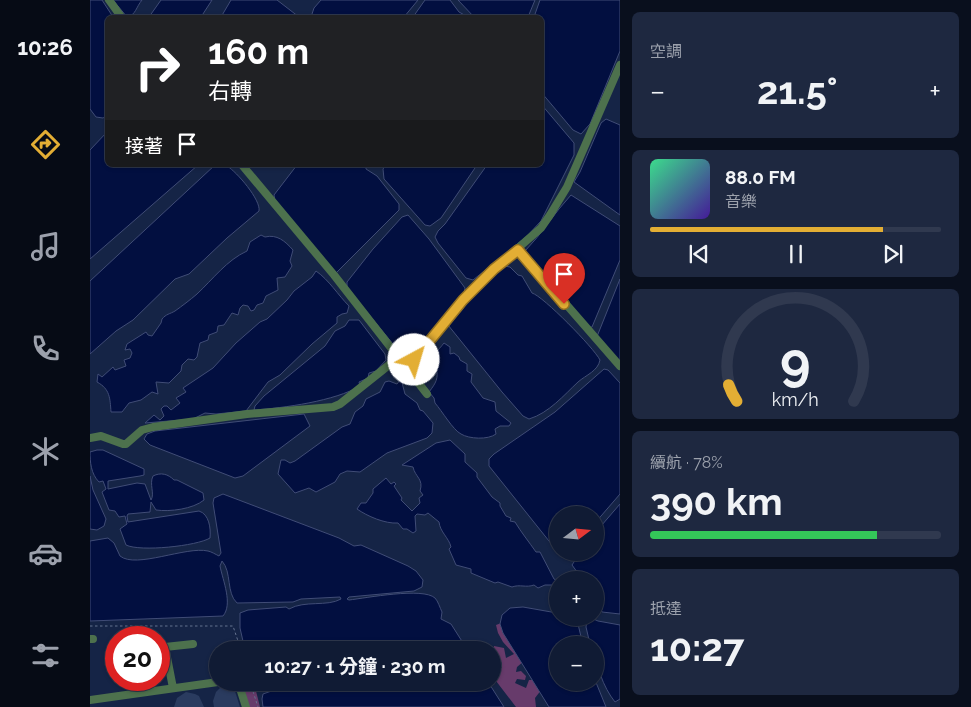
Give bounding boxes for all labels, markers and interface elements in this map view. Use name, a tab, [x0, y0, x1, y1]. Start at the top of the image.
text: 160 m	[208, 31, 309, 72]
text: 10:26	[17, 34, 73, 60]
icon: right	[125, 35, 190, 100]
text: 空調	[650, 42, 682, 61]
text: 21.5°	[757, 68, 838, 113]
text: −	[650, 75, 665, 108]
text: +	[929, 75, 941, 108]
text: 右轉	[208, 78, 252, 104]
icon: directions	[28, 127, 63, 162]
icon: arrive	[173, 130, 201, 158]
text: 接著	[125, 135, 163, 157]
text: 88.0 FM	[725, 166, 796, 188]
text: 音樂	[725, 192, 757, 211]
icon: music	[28, 229, 63, 264]
icon: previous	[685, 240, 713, 268]
icon: pause	[782, 240, 810, 268]
icon: next	[879, 240, 907, 268]
pin	[543, 253, 585, 304]
icon: arrive	[550, 260, 578, 288]
icon: phone	[28, 331, 63, 366]
text: 9	[780, 331, 811, 392]
position arrow	[387, 333, 439, 385]
text: km/h	[772, 389, 819, 410]
icon: climate	[28, 434, 63, 469]
text: 續航 · 78%	[650, 453, 723, 472]
text: 390 km	[650, 479, 783, 524]
north arrow	[549, 506, 604, 561]
map controls	[549, 506, 604, 691]
icon: car	[28, 536, 63, 571]
button: +	[549, 571, 604, 626]
text: 抵達	[650, 599, 682, 618]
text: 10:27	[650, 625, 744, 670]
speed limit sign: 20	[105, 626, 170, 691]
button: −	[549, 636, 604, 691]
icon: filters	[28, 638, 63, 673]
text: 10:27 · 1 分鐘 · 230 m	[264, 655, 446, 677]

